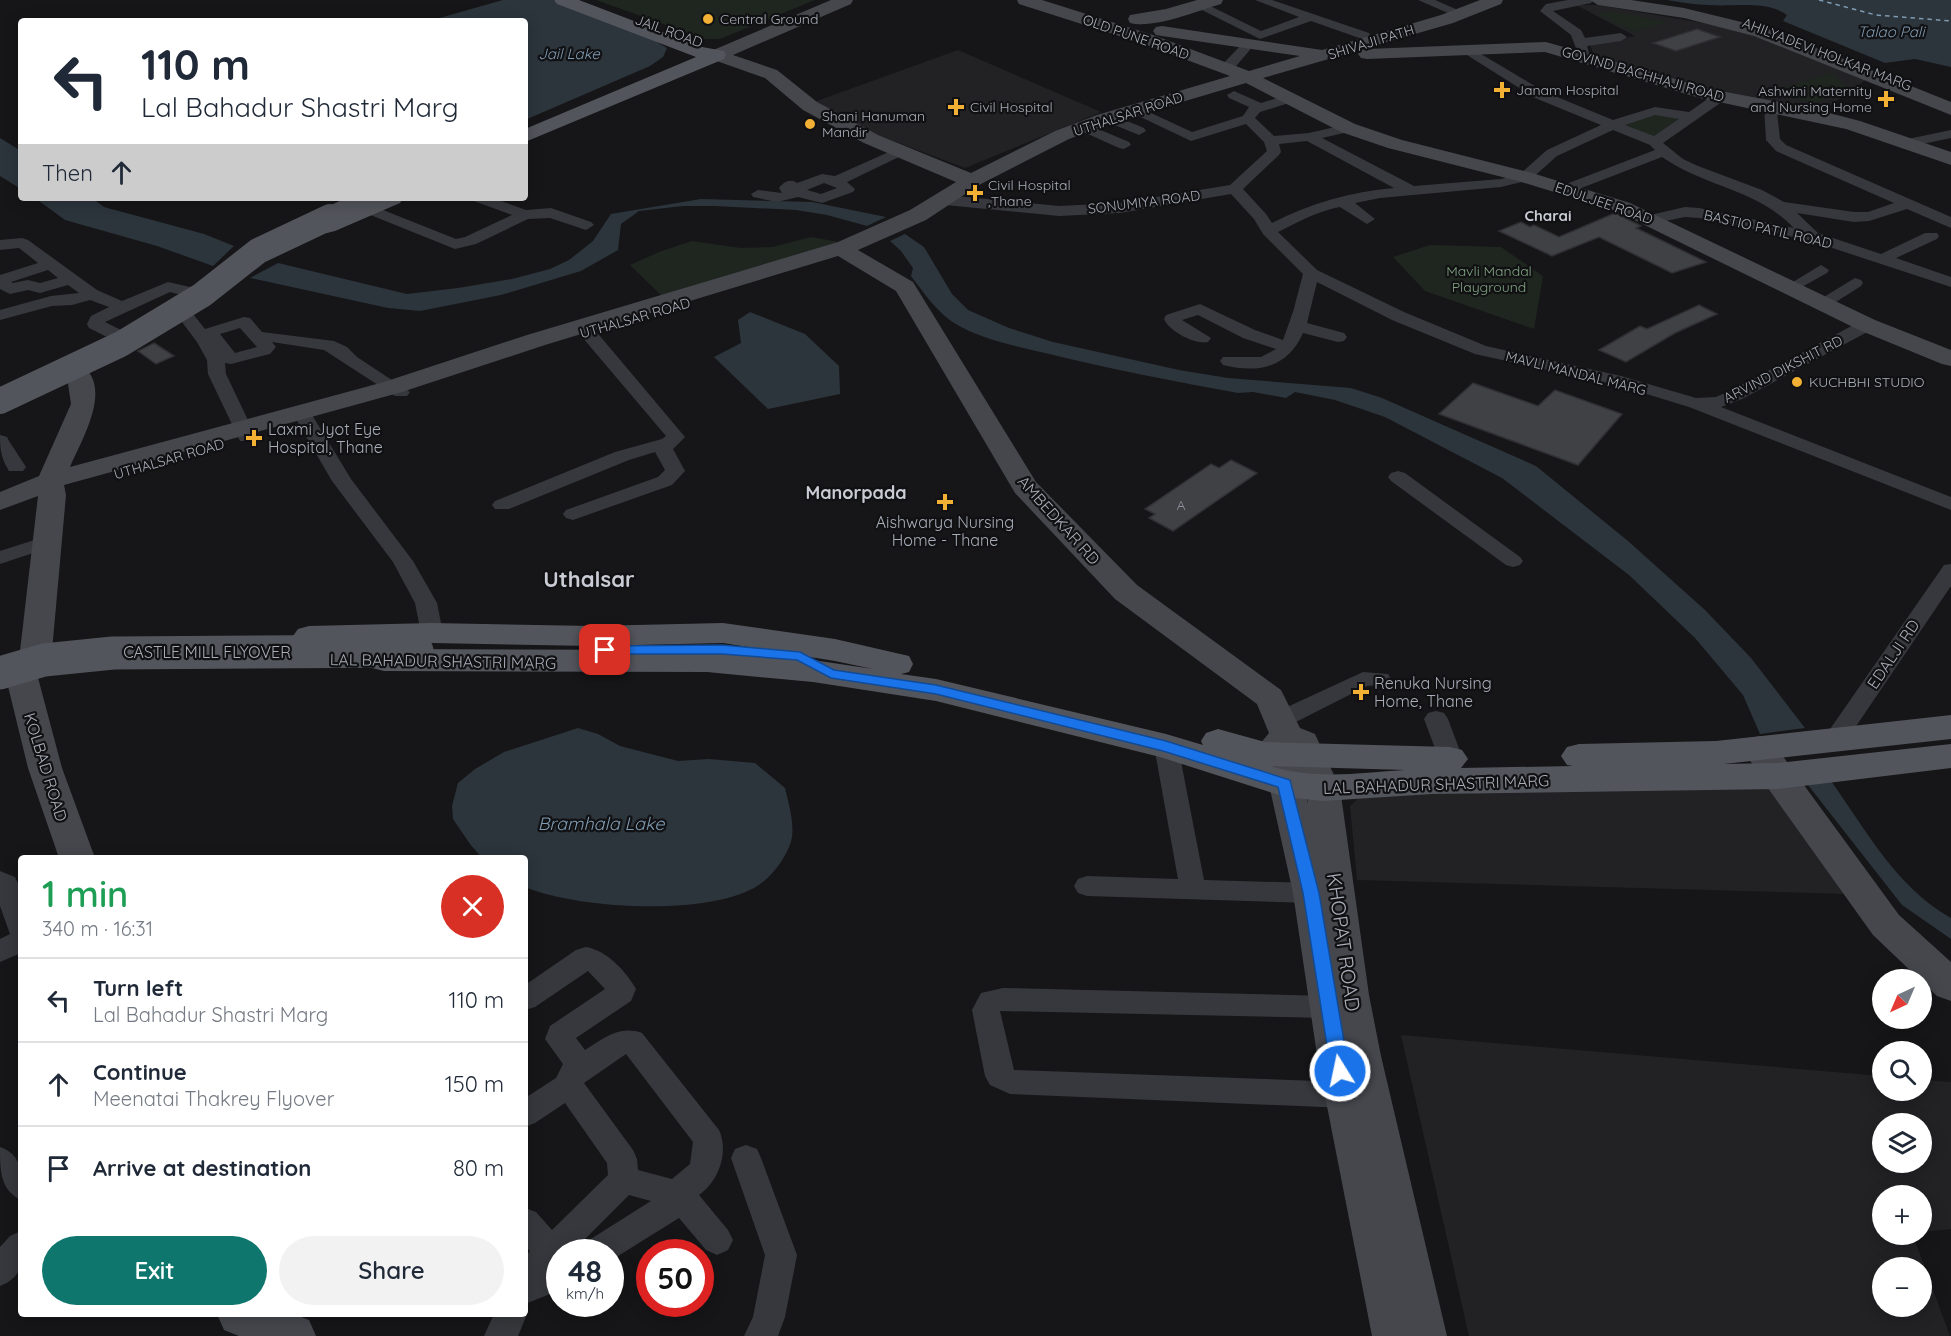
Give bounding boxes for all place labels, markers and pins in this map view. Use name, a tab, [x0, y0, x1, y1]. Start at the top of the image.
place label: Central Ground	[720, 10, 818, 28]
marker: Central Ground	[701, 12, 715, 26]
marker: Janam Hospital	[1493, 81, 1511, 99]
place label: Janam Hospital	[1516, 81, 1619, 99]
place label: Ashwini Maternity and Nursing Home	[1750, 82, 1872, 116]
marker: Ashwini Maternity and Nursing Home	[1877, 90, 1895, 108]
marker: Civil Hospital	[947, 98, 965, 116]
place label: Civil Hospital	[970, 98, 1053, 116]
place label: Shani Hanuman Mandir	[822, 107, 925, 141]
marker: Shani Hanuman Mandir	[803, 117, 817, 131]
place label: Civil Hospital ,Thane	[988, 176, 1071, 210]
marker: Civil Hospital ,Thane	[966, 184, 984, 202]
place label: KUCHBHI STUDIO	[1809, 373, 1925, 391]
marker: KUCHBHI STUDIO	[1790, 375, 1804, 389]
place label: Laxmi Jyot Eye Hospital, Thane	[268, 419, 383, 457]
marker: Laxmi Jyot Eye Hospital, Thane	[245, 429, 263, 447]
marker: Aishwarya Nursing Home - Thane	[936, 493, 954, 511]
place label: Aishwarya Nursing Home - Thane	[876, 512, 1014, 550]
pin	[579, 624, 630, 675]
place label: Renuka Nursing Home, Thane	[1374, 673, 1492, 711]
marker: Renuka Nursing Home, Thane	[1352, 683, 1370, 701]

